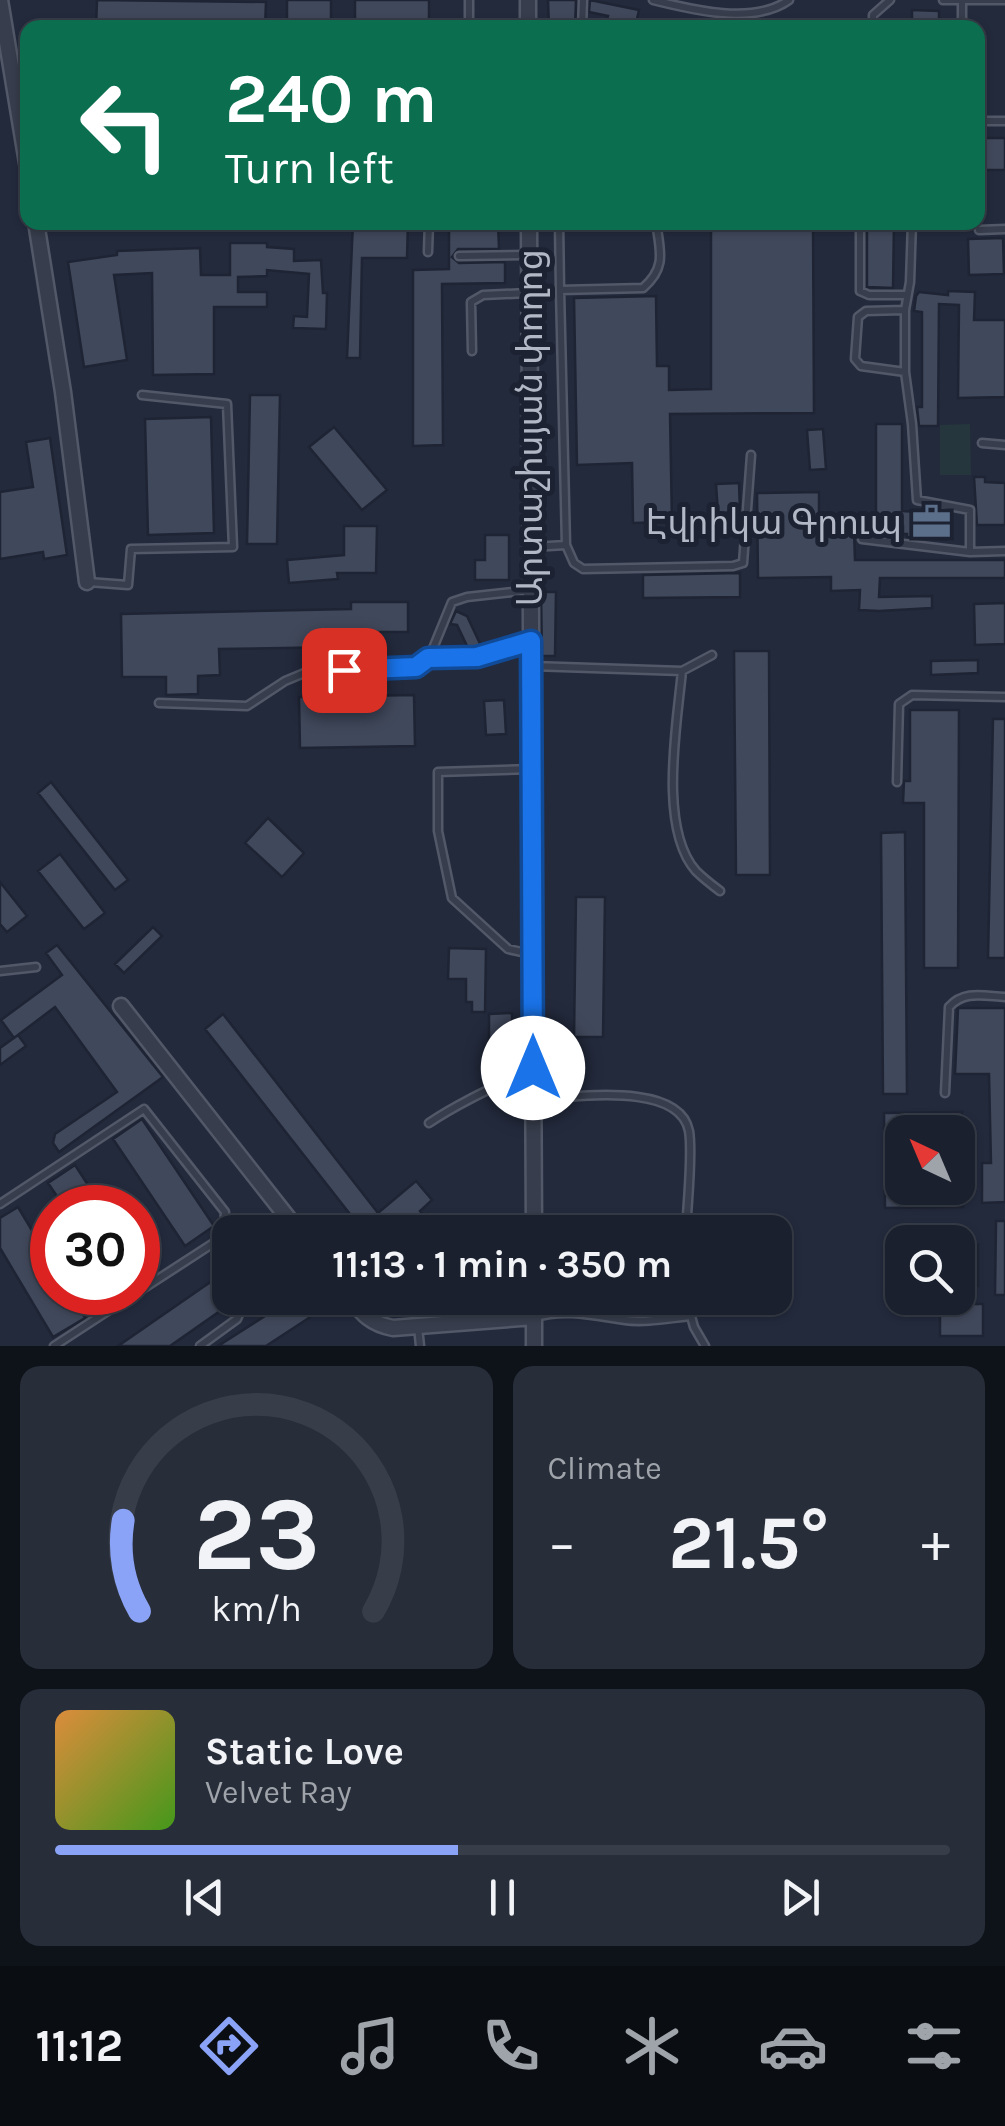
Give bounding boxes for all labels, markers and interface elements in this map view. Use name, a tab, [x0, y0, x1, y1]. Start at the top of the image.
text: 240 m	[225, 58, 437, 140]
icon: left	[60, 60, 190, 190]
text: Turn left	[225, 142, 394, 194]
street label: Արտաշիսյան փողոց	[510, 249, 551, 607]
office icon: Էվրիկա Գրուպ	[911, 501, 953, 543]
place label: Էվրիկա Գրուպ	[645, 502, 902, 543]
pin	[302, 628, 387, 713]
icon: arrive	[317, 643, 372, 698]
position arrow	[481, 1016, 585, 1120]
north arrow	[885, 1115, 975, 1205]
map controls	[885, 1115, 975, 1315]
speed limit sign: 30	[30, 1185, 160, 1315]
button: search	[885, 1225, 975, 1315]
text: 11:13 · 1 min · 350 m	[332, 1242, 672, 1287]
text: Climate	[548, 1450, 662, 1487]
text: 23	[192, 1474, 320, 1595]
text: 21.5°	[668, 1499, 829, 1587]
text: −	[548, 1511, 576, 1575]
text: +	[921, 1511, 950, 1575]
text: km/h	[211, 1588, 302, 1630]
text: Static Love	[205, 1729, 404, 1774]
text: Velvet Ray	[205, 1774, 352, 1811]
icon: previous	[177, 1870, 232, 1925]
icon: pause	[475, 1870, 530, 1925]
icon: next	[773, 1870, 828, 1925]
icon: directions	[194, 2011, 264, 2081]
icon: music	[335, 2011, 405, 2081]
icon: phone	[476, 2011, 546, 2081]
icon: climate	[617, 2011, 687, 2081]
icon: car	[758, 2011, 828, 2081]
icon: filters	[899, 2011, 969, 2081]
text: 11:12	[36, 2020, 123, 2072]

